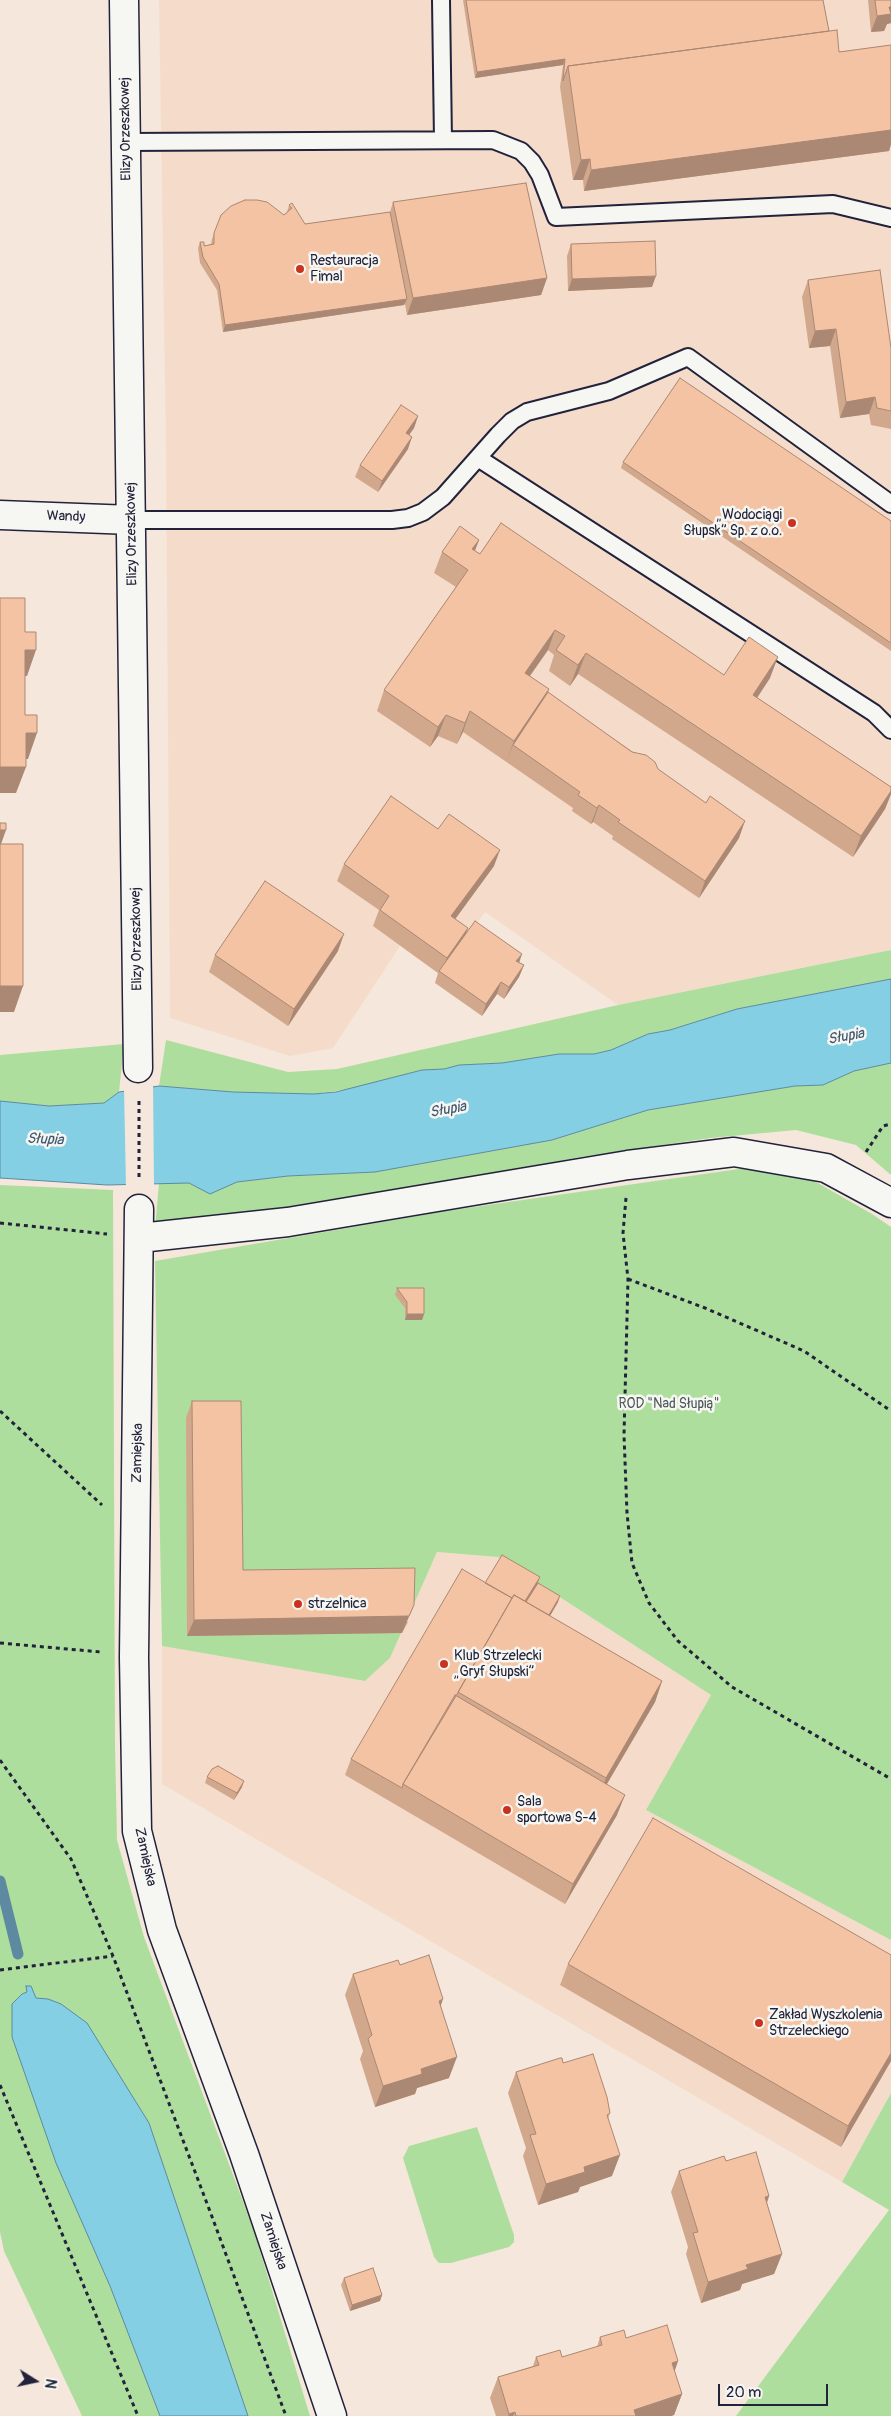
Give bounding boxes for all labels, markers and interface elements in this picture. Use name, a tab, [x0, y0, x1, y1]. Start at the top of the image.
street label: Elizy Orzeszkowej	[117, 77, 135, 181]
place label: Restauracja Fimal	[310, 253, 379, 286]
marker: Restauracja Fimal	[294, 263, 306, 275]
street label: Elizy Orzeszkowej	[123, 482, 141, 586]
place label: „Wodociągi Słupsk” Sp. z o.o.	[683, 507, 782, 540]
street label: Wandy	[46, 508, 86, 526]
marker: „Wodociągi Słupsk” Sp. z o.o.	[786, 517, 798, 529]
street label: Elizy Orzeszkowej	[128, 887, 146, 991]
water label: Słupia	[826, 1025, 866, 1049]
water label: Słupia	[428, 1098, 468, 1122]
water label: Słupia	[26, 1130, 64, 1150]
park label: ROD "Nad Słupią"	[618, 1396, 720, 1412]
street label: Zamiejska	[129, 1423, 147, 1483]
place label: strzelnica	[308, 1596, 366, 1612]
marker: strzelnica	[292, 1598, 304, 1610]
place label: Klub Strzelecki „Gryf Słupski”	[454, 1648, 541, 1680]
marker: Klub Strzelecki „Gryf Słupski”	[438, 1658, 450, 1670]
place label: Sala sportowa S-4	[517, 1794, 597, 1826]
marker: Sala sportowa S-4	[501, 1804, 513, 1816]
street label: Zamiejska	[131, 1826, 159, 1888]
place label: Zakład Wyszkolenia Strzeleckiego	[769, 2007, 882, 2040]
marker: Zakład Wyszkolenia Strzeleckiego	[753, 2017, 765, 2029]
street label: Zamiejska	[256, 2210, 290, 2272]
north arrow	[10, 2356, 60, 2406]
scale bar	[721, 2374, 831, 2406]
text: N	[41, 2378, 59, 2390]
text: 20 m	[726, 2383, 761, 2402]

